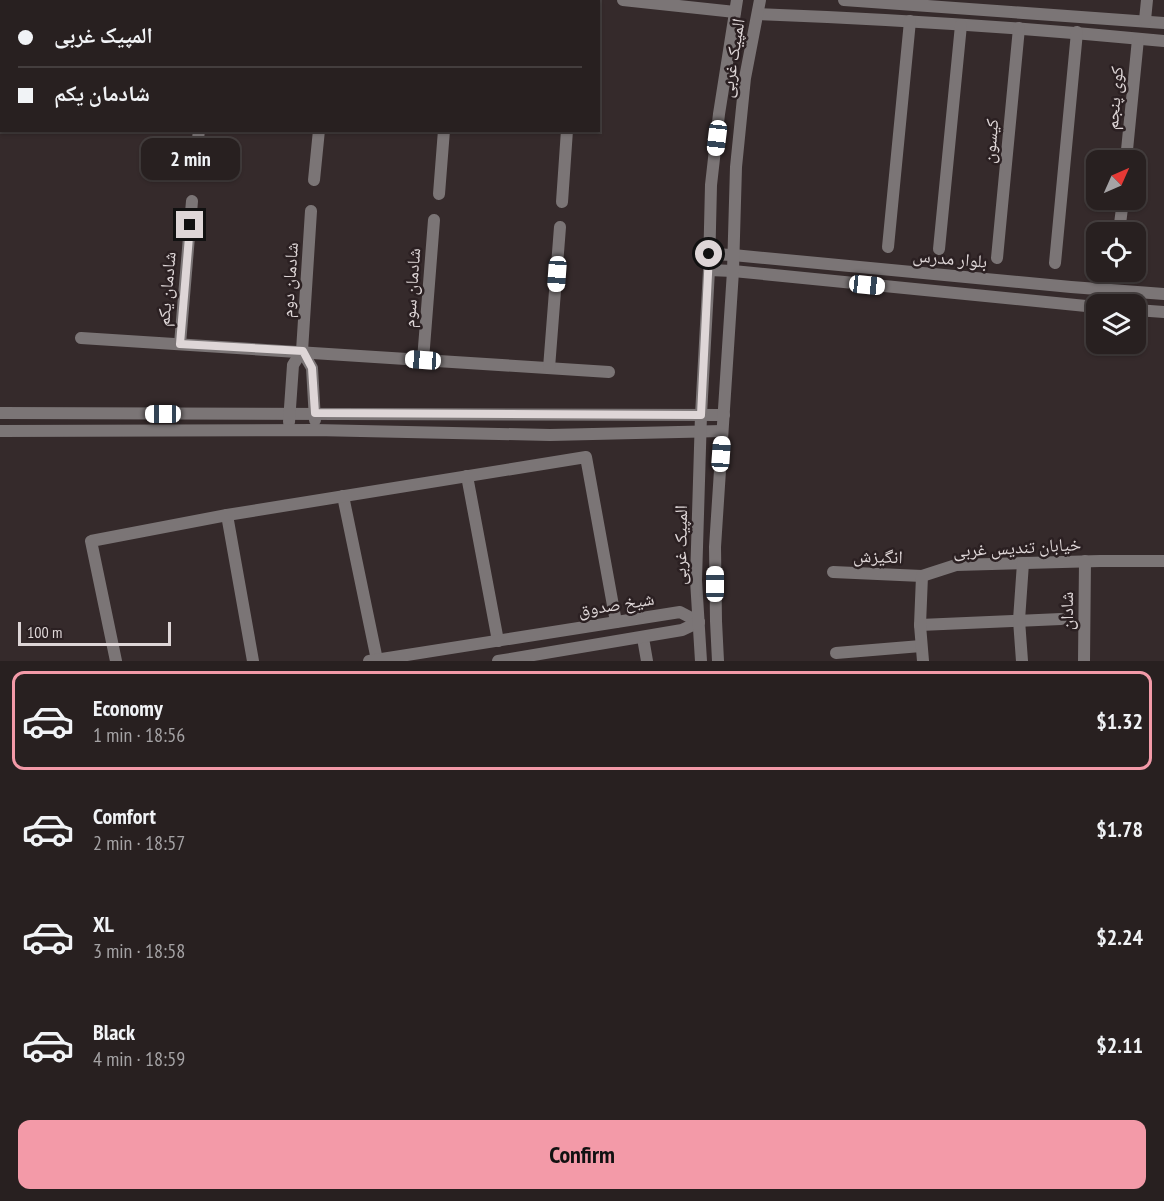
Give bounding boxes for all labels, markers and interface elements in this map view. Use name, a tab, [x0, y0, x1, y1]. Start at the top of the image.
street label: المپیک غربی	[714, 17, 750, 99]
text: المپیک غربی	[54, 21, 153, 49]
street label: کوی پنجم	[1100, 65, 1129, 131]
text: شادمان یکم	[54, 79, 150, 107]
street label: کیسون	[977, 117, 1003, 164]
car	[706, 119, 728, 157]
callout: 2 min	[140, 138, 240, 180]
text: 2 min	[170, 146, 211, 172]
north arrow	[1086, 150, 1146, 210]
map controls	[1086, 150, 1146, 354]
route end	[176, 211, 203, 238]
button: locate	[1086, 222, 1146, 282]
route start	[695, 240, 722, 267]
street label: شادمان دوم	[275, 241, 304, 319]
street label: بلوار مدرس	[912, 243, 988, 273]
street label: شادمان سوم	[397, 247, 426, 329]
street label: شادمان یکم	[151, 251, 182, 327]
car	[547, 255, 567, 293]
car	[848, 274, 886, 296]
button: layers	[1086, 294, 1146, 354]
car	[404, 350, 442, 370]
car	[145, 405, 181, 423]
car	[711, 435, 731, 473]
street label: المپیک غربی	[668, 505, 692, 585]
street label: خیابان تندیس غربی	[952, 532, 1082, 562]
street label: انگیزش	[853, 544, 903, 568]
car	[706, 566, 724, 602]
street label: شیخ صدوق	[576, 587, 656, 622]
street label: شادان	[1055, 592, 1078, 630]
scale bar	[18, 619, 171, 646]
text: 100 m	[27, 622, 62, 642]
icon: car	[21, 694, 75, 748]
text: Economy	[93, 694, 163, 722]
text: $1.32	[1096, 707, 1143, 735]
text: 1 min · 18:56	[93, 722, 185, 748]
icon: car	[21, 802, 75, 856]
text: Comfort	[93, 802, 156, 830]
text: $1.78	[1096, 815, 1143, 843]
text: 2 min · 18:57	[93, 830, 185, 856]
icon: car	[21, 910, 75, 964]
text: XL	[93, 910, 114, 938]
text: $2.24	[1096, 923, 1143, 951]
text: 3 min · 18:58	[93, 938, 185, 964]
icon: car	[21, 1018, 75, 1072]
text: Black	[93, 1018, 135, 1046]
text: $2.11	[1096, 1031, 1143, 1059]
text: 4 min · 18:59	[93, 1046, 185, 1072]
button: Confirm	[18, 1120, 1146, 1189]

